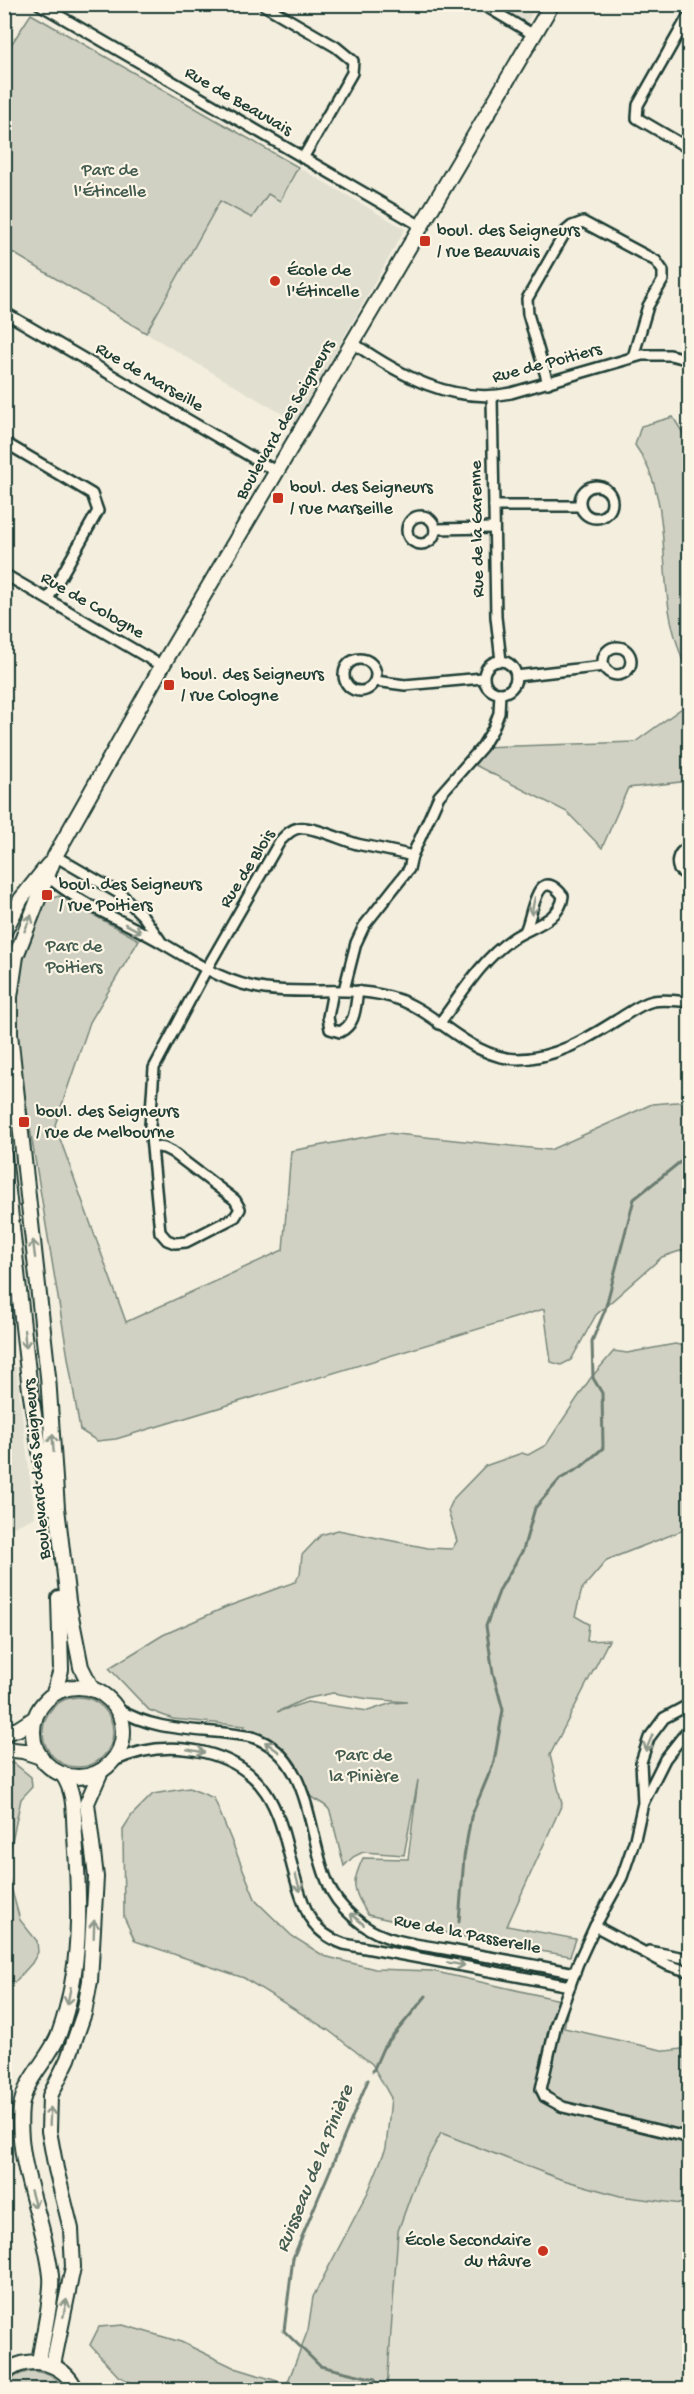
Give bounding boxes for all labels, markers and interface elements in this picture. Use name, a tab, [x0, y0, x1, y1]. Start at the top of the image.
street label: Rue de Beauvais	[180, 63, 297, 142]
park label: Parc de l'Étincelle	[74, 161, 147, 203]
place label: boul. des Seigneurs / rue Beauvais	[437, 221, 581, 263]
marker: boul. des Seigneurs / rue Beauvais	[418, 234, 432, 248]
place label: École de l'Étincelle	[287, 261, 360, 303]
marker: École de l'Étincelle	[268, 274, 282, 288]
street label: Boulevard des Seigneurs	[231, 335, 341, 505]
street label: Rue de Marseille	[91, 339, 207, 418]
street label: Rue de Poitiers	[490, 339, 605, 389]
street label: Rue de la Garenne	[466, 460, 490, 598]
place label: boul. des Seigneurs / rue Marseille	[290, 478, 434, 520]
marker: boul. des Seigneurs / rue Marseille	[271, 491, 285, 505]
street label: Rue de Cologne	[37, 568, 148, 644]
place label: boul. des Seigneurs / rue Cologne	[181, 665, 325, 707]
marker: boul. des Seigneurs / rue Cologne	[162, 678, 176, 692]
street label: Rue de Blois	[216, 825, 281, 912]
place label: boul. des Seigneurs / rue Poitiers	[59, 875, 203, 917]
marker: boul. des Seigneurs / rue Poitiers	[40, 888, 54, 902]
one-way arrow	[527, 895, 538, 915]
one-way arrow	[23, 914, 34, 932]
one-way arrow	[124, 923, 142, 935]
park label: Parc de Poitiers	[45, 937, 104, 979]
place label: boul. des Seigneurs / rue de Melbourne	[36, 1102, 180, 1144]
marker: boul. des Seigneurs / rue de Melbourne	[17, 1115, 31, 1129]
one-way arrow	[28, 1240, 39, 1260]
one-way arrow	[20, 1328, 31, 1348]
street label: Boulevard des Seigneurs	[20, 1376, 56, 1561]
one-way arrow	[48, 1434, 59, 1454]
one-way arrow	[643, 1733, 654, 1751]
one-way arrow	[265, 1741, 281, 1754]
one-way arrow	[185, 1746, 205, 1757]
park label: Parc de la Pinière	[329, 1746, 399, 1788]
one-way arrow	[293, 1873, 304, 1892]
street label: Rue de la Passerelle	[392, 1910, 543, 1960]
one-way arrow	[349, 1913, 365, 1926]
one-way arrow	[88, 1919, 99, 1939]
one-way arrow	[446, 1959, 465, 1970]
one-way arrow	[63, 1985, 74, 2005]
water label: Ruisseau de la Pinière	[272, 2081, 360, 2256]
one-way arrow	[44, 2107, 55, 2127]
one-way arrow	[28, 2189, 39, 2208]
place label: École Secondaire du Hâvre	[405, 2231, 532, 2273]
marker: École Secondaire du Hâvre	[536, 2244, 550, 2258]
one-way arrow	[59, 2299, 71, 2318]

